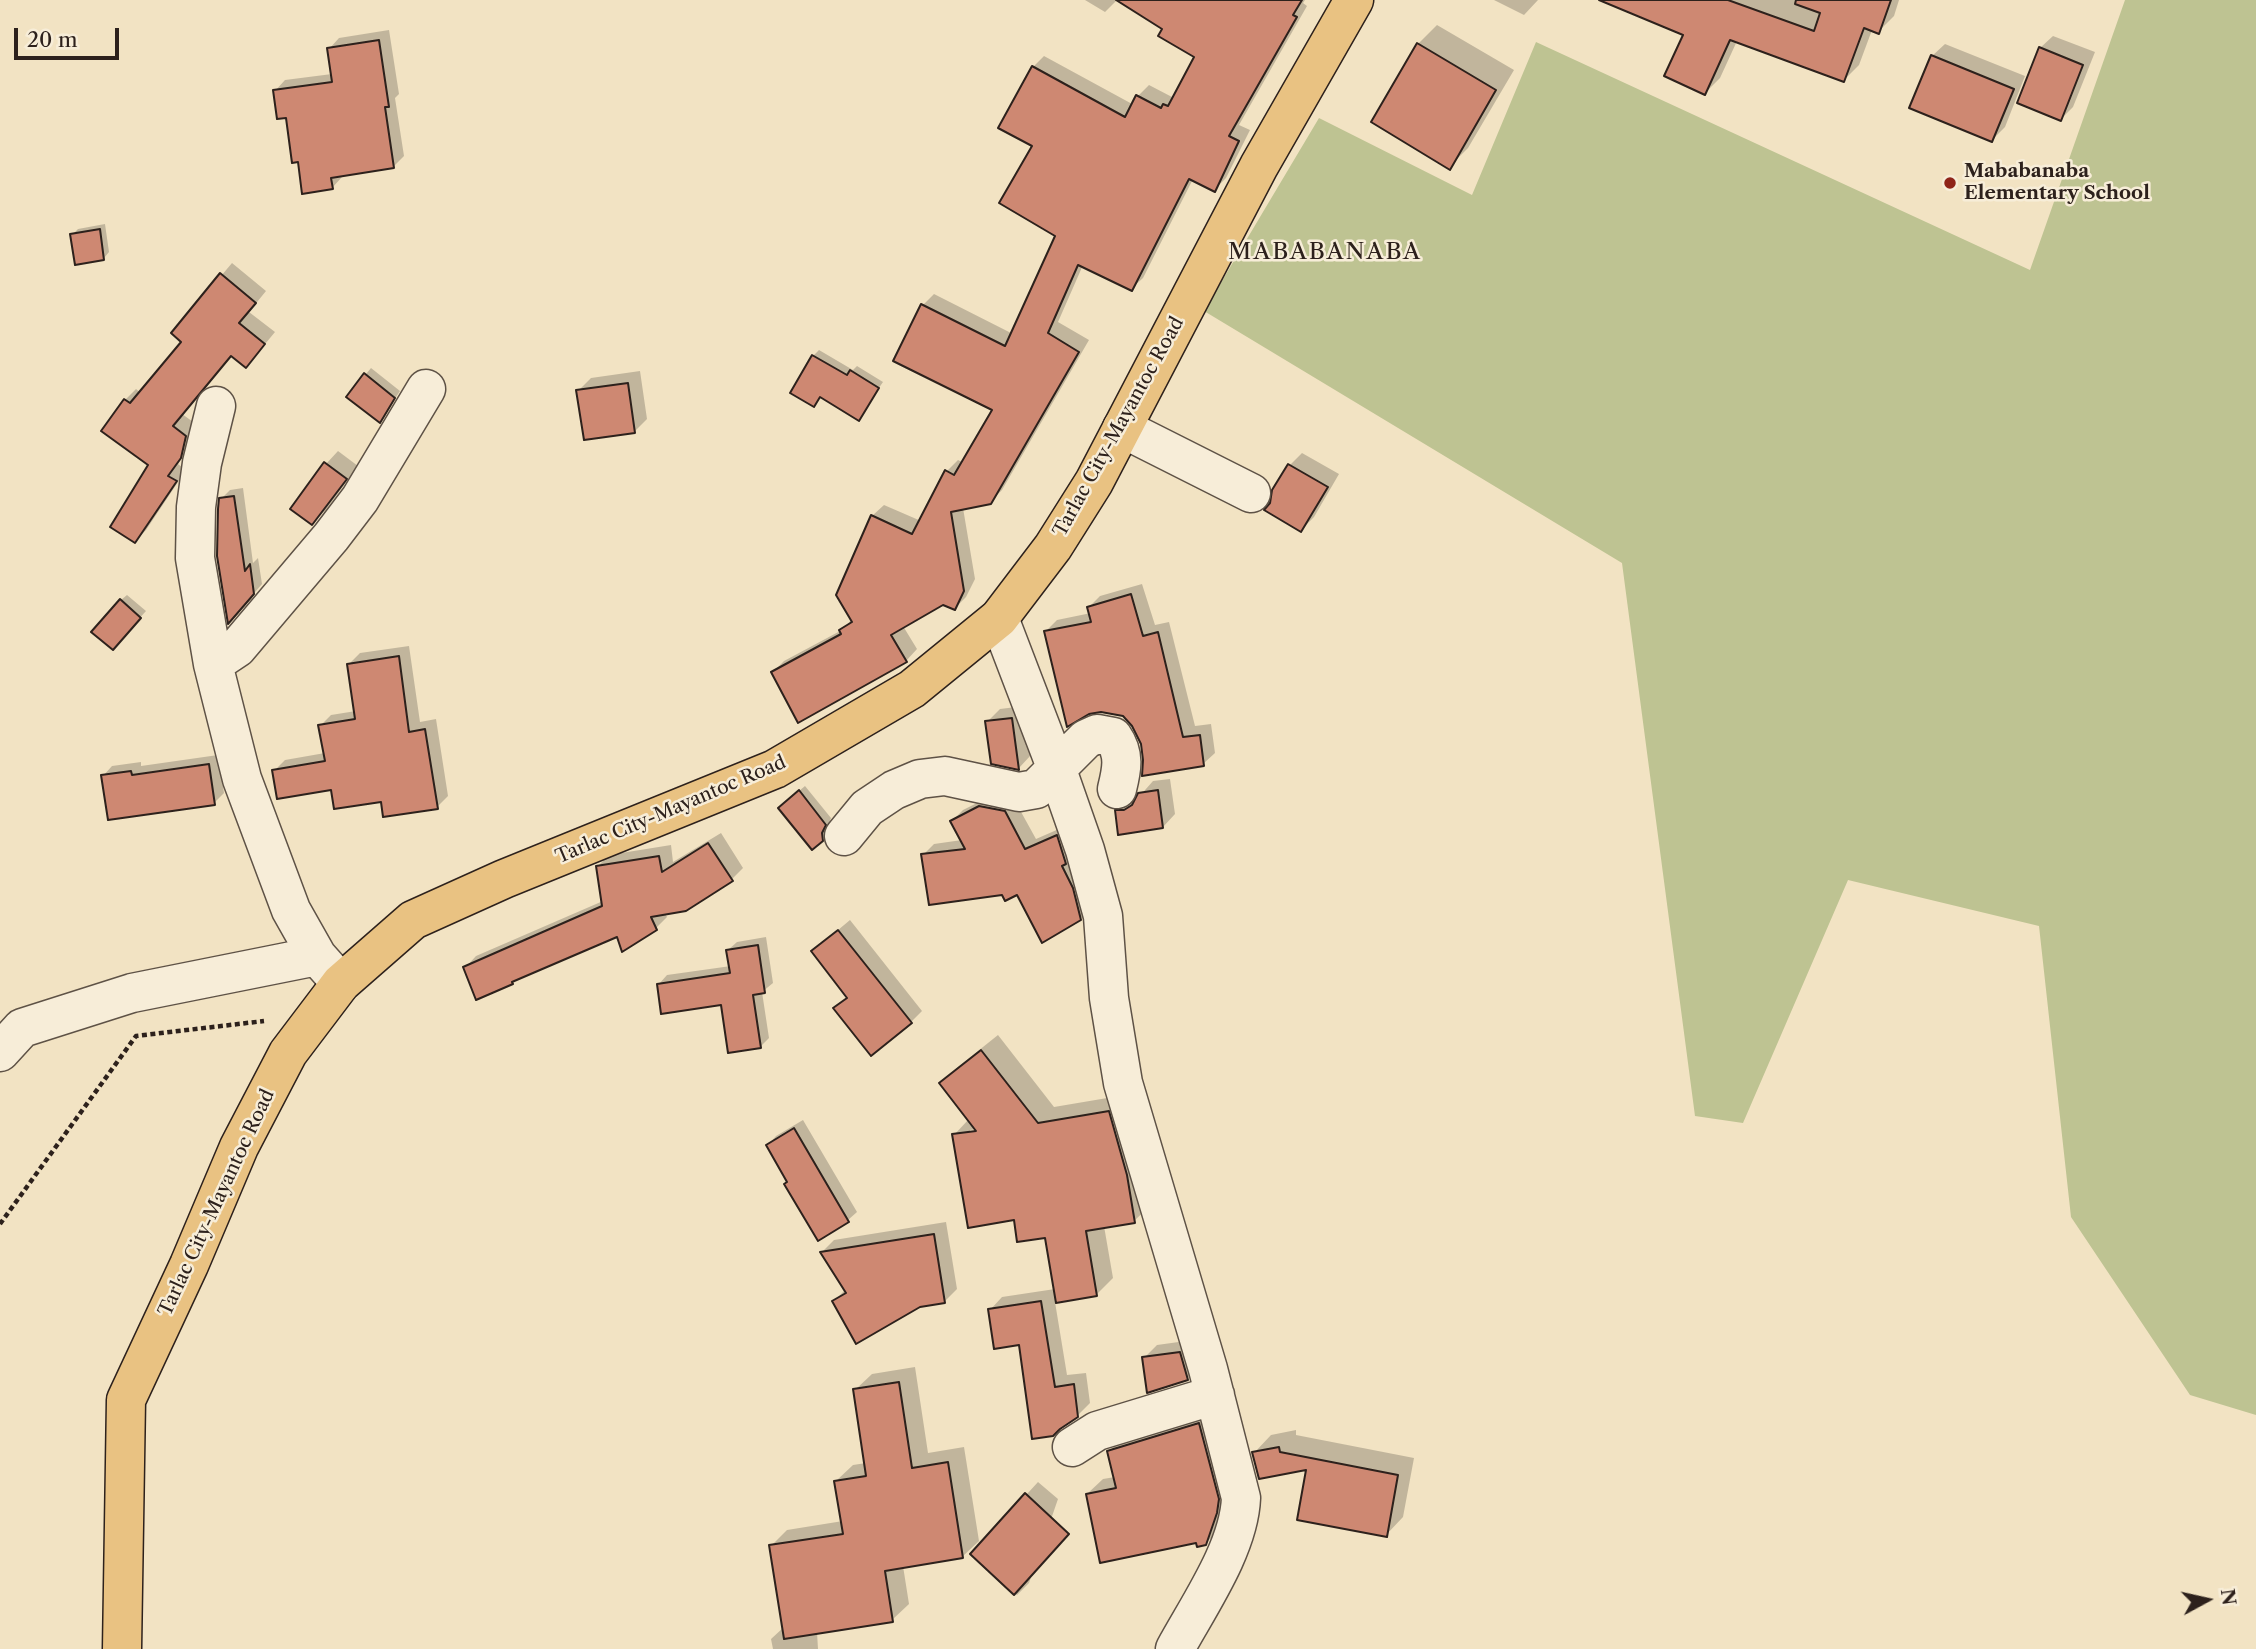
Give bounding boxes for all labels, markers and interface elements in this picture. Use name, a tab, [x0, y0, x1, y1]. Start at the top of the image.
scale bar	[18, 14, 122, 58]
text: 20 m	[27, 27, 78, 52]
place label: Mababanaba Elementary School	[1964, 161, 2150, 205]
marker: Mababanaba Elementary School	[1942, 175, 1958, 191]
district label: MABABANABA	[1229, 238, 1421, 266]
street label: Tarlac City-Mayantoc Road	[1049, 313, 1189, 541]
street label: Tarlac City-Mayantoc Road	[552, 751, 790, 869]
street label: Tarlac City-Mayantoc Road	[154, 1086, 280, 1320]
north arrow	[2172, 1565, 2242, 1635]
text: N	[2216, 1587, 2241, 1607]

